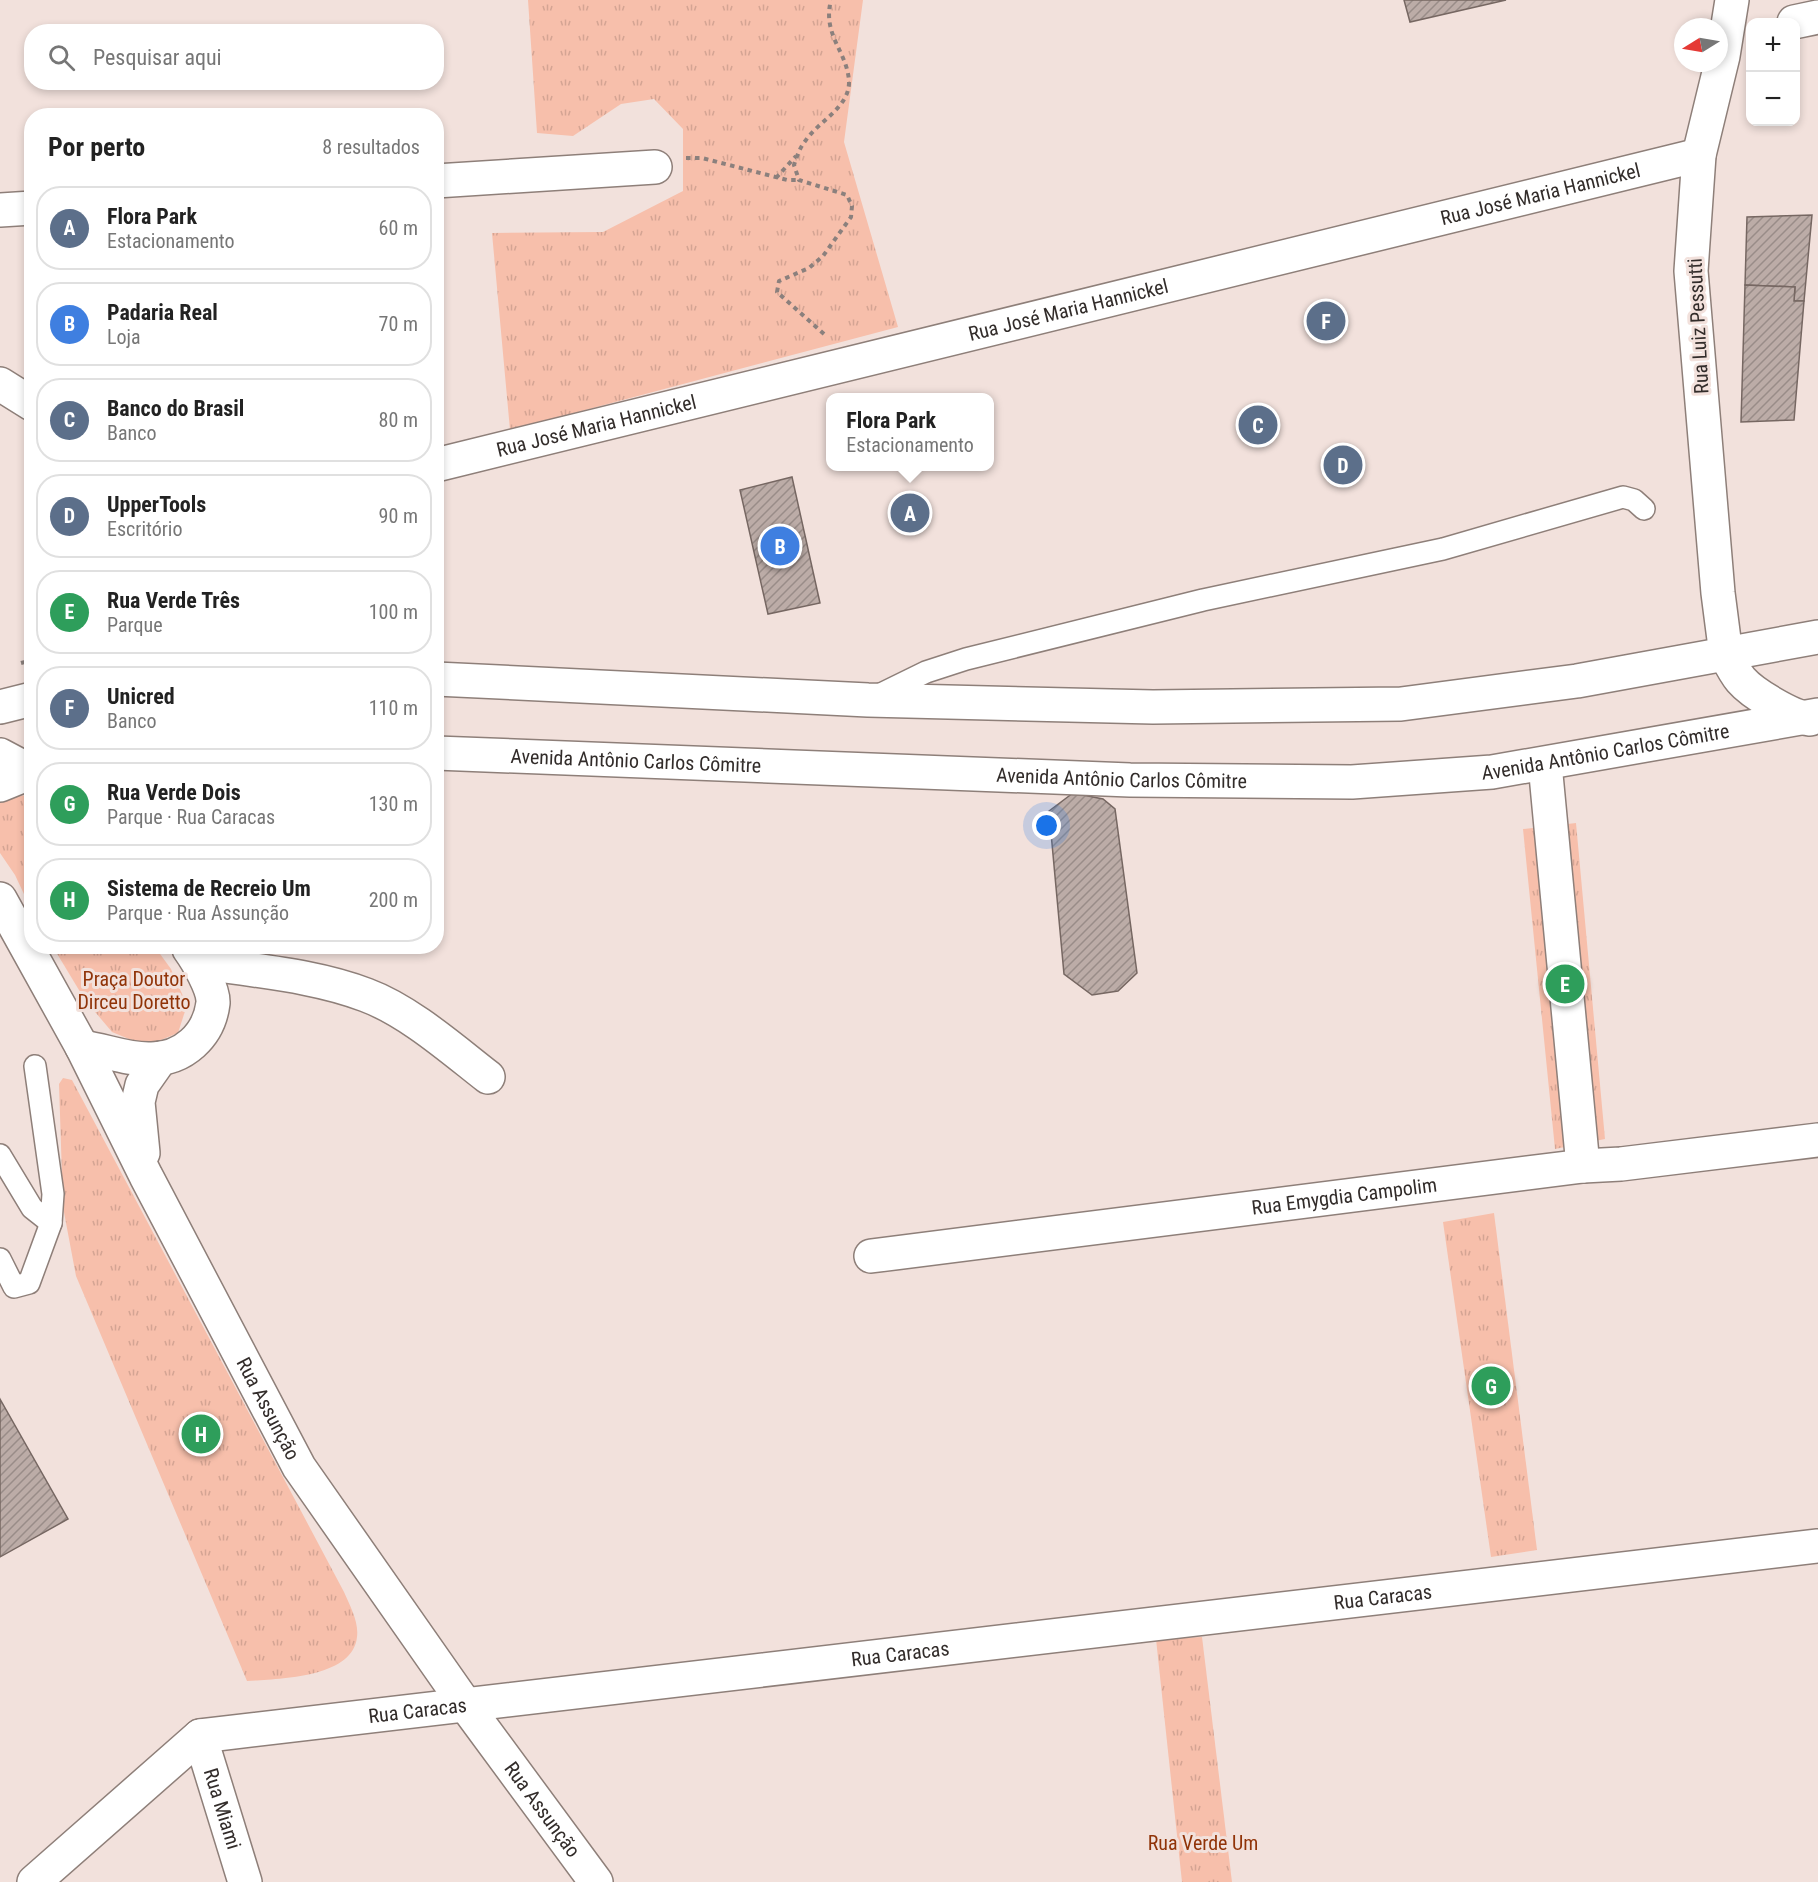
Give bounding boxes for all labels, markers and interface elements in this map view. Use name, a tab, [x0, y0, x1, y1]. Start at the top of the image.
north arrow	[1674, 18, 1728, 72]
map controls	[1746, 18, 1800, 126]
button: +	[1746, 18, 1800, 72]
search box	[24, 24, 444, 90]
icon: search	[45, 41, 78, 74]
text: Pesquisar aqui	[93, 45, 222, 70]
button: −	[1746, 72, 1800, 126]
text: Por perto	[48, 132, 145, 162]
text: 8 resultados	[322, 135, 420, 159]
street label: Rua José Maria Hannickel	[1438, 158, 1643, 230]
text: Flora Park	[107, 204, 197, 229]
text: A	[64, 216, 75, 240]
text: 60 m	[379, 216, 418, 240]
text: Estacionamento	[107, 229, 235, 253]
street label: Rua Luiz Pessutti	[1682, 258, 1714, 394]
street label: Rua José Maria Hannickel	[966, 274, 1171, 346]
pin: F	[1306, 298, 1346, 344]
text: Padaria Real	[107, 300, 218, 325]
text: B	[64, 312, 75, 336]
text: 70 m	[379, 312, 418, 336]
text: Loja	[107, 325, 141, 349]
street label: Rua José Maria Hannickel	[494, 390, 699, 462]
popup	[826, 393, 994, 471]
text: Banco do Brasil	[107, 396, 244, 421]
pin: C	[1238, 402, 1278, 448]
text: C	[64, 408, 75, 432]
text: 80 m	[379, 408, 418, 432]
text: Flora Park	[846, 408, 936, 433]
text: Banco	[107, 421, 156, 445]
text: Estacionamento	[846, 433, 974, 457]
pin: D	[1324, 442, 1362, 488]
pin: A	[890, 490, 930, 536]
text: UpperTools	[107, 492, 206, 517]
text: D	[64, 504, 75, 528]
text: 90 m	[379, 504, 418, 528]
text: Escritório	[107, 517, 182, 541]
pin: B	[760, 524, 800, 568]
text: Rua Verde Três	[107, 588, 240, 613]
text: E	[65, 600, 74, 624]
text: 100 m	[369, 600, 418, 624]
text: Parque	[107, 613, 163, 637]
text: Unicred	[107, 684, 175, 709]
text: F	[65, 696, 74, 720]
text: 110 m	[369, 696, 418, 720]
text: Banco	[107, 709, 156, 733]
street label: Avenida Antônio Carlos Cômitre	[1481, 719, 1731, 785]
street label: Avenida Antônio Carlos Cômitre	[510, 744, 762, 778]
street label: Avenida Antônio Carlos Cômitre	[996, 763, 1247, 793]
text: Rua Verde Dois	[107, 780, 241, 805]
text: G	[64, 792, 75, 816]
text: 130 m	[369, 792, 418, 816]
text: Parque · Rua Caracas	[107, 805, 275, 829]
your location	[1032, 811, 1061, 840]
text: Sistema de Recreio Um	[107, 876, 311, 901]
text: H	[63, 888, 76, 912]
text: 200 m	[369, 888, 418, 912]
text: Parque · Rua Assunção	[107, 901, 289, 925]
pin: E	[1546, 962, 1584, 1006]
park label: Praça Doutor Dirceu Doretto	[77, 967, 191, 1014]
street label: Rua Emygdia Campolim	[1250, 1173, 1438, 1220]
street label: Rua Assunção	[231, 1353, 305, 1464]
pin: G	[1472, 1364, 1510, 1408]
pin: H	[182, 1412, 220, 1456]
street label: Rua Caracas	[1332, 1579, 1433, 1615]
street label: Rua Caracas	[850, 1636, 951, 1671]
street label: Rua Caracas	[367, 1693, 468, 1728]
street label: Rua Assunção	[499, 1757, 585, 1862]
street label: Rua Miami	[199, 1765, 246, 1852]
park label: Rua Verde Um	[1148, 1831, 1258, 1855]

